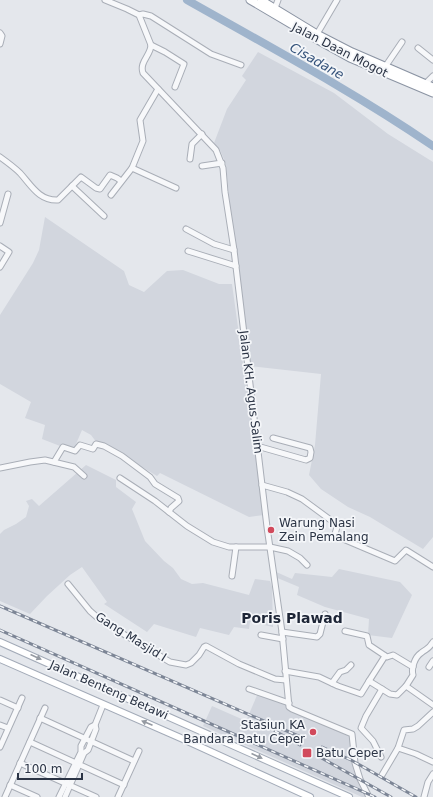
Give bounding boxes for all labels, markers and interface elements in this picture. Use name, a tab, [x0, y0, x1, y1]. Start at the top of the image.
street label: Jalan Daan Mogot	[289, 19, 391, 80]
water label: Cisadane	[287, 40, 347, 82]
street label: Jalan KH. Agus Salim	[236, 329, 266, 454]
place label: Warung Nasi Zein Pemalang	[279, 516, 369, 544]
marker: Warung Nasi Zein Pemalang	[266, 525, 276, 535]
street label: Gang Masjid I	[93, 610, 169, 664]
district label: Poris Plawad	[241, 610, 343, 626]
one-way arrow	[30, 655, 42, 661]
street label: Jalan Benteng Betawi	[47, 657, 170, 722]
place label: Stasiun KA Bandara Batu Ceper	[183, 718, 306, 746]
one-way arrow	[140, 720, 152, 726]
marker: Stasiun KA Bandara Batu Ceper	[308, 727, 318, 737]
place label: Batu Ceper	[316, 746, 383, 760]
marker: Batu Ceper	[301, 747, 313, 759]
one-way arrow	[251, 753, 262, 759]
scale bar	[18, 755, 82, 781]
text: 100 m	[24, 762, 62, 776]

